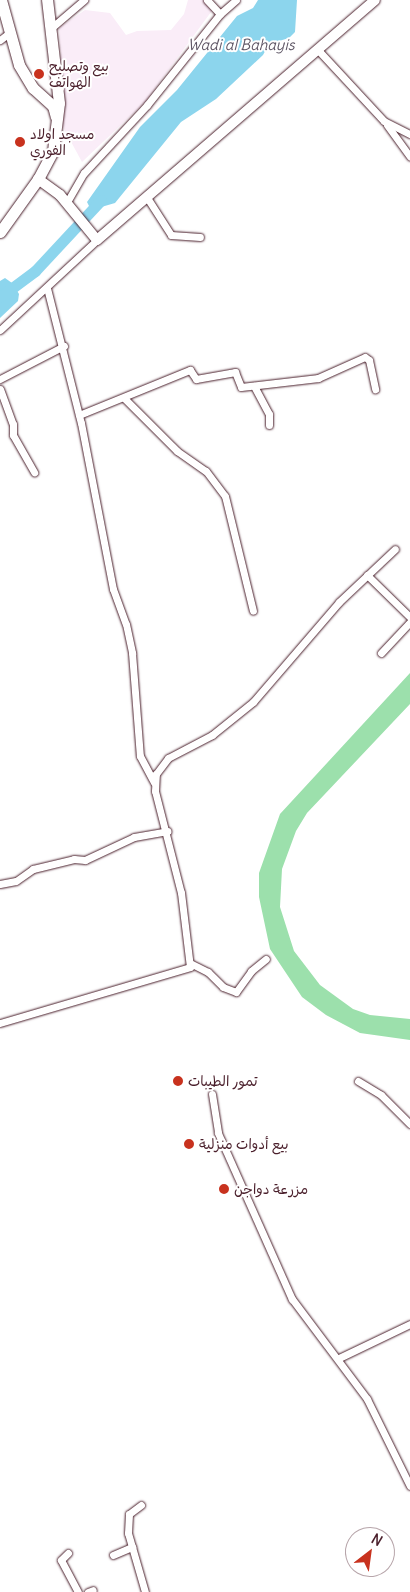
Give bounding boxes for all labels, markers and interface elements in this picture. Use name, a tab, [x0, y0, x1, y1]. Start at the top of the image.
water label: Wadi al Bahayis	[187, 36, 295, 54]
place label: بيع وتصليح الهواتف	[49, 58, 109, 90]
marker: بيع وتصليح الهواتف	[33, 68, 45, 80]
place label: مسجد اولاد الفوري	[30, 126, 94, 158]
marker: مسجد اولاد الفوري	[14, 136, 26, 148]
place label: تمور الطيبات	[188, 1073, 258, 1089]
marker: تمور الطيبات	[172, 1075, 184, 1087]
place label: بيع أدوات منزلية	[199, 1136, 289, 1152]
marker: بيع أدوات منزلية	[183, 1138, 195, 1150]
place label: مزرعة دواجن	[234, 1181, 308, 1197]
marker: مزرعة دواجن	[218, 1183, 230, 1195]
north arrow	[345, 1527, 395, 1577]
text: N	[368, 1530, 386, 1550]

